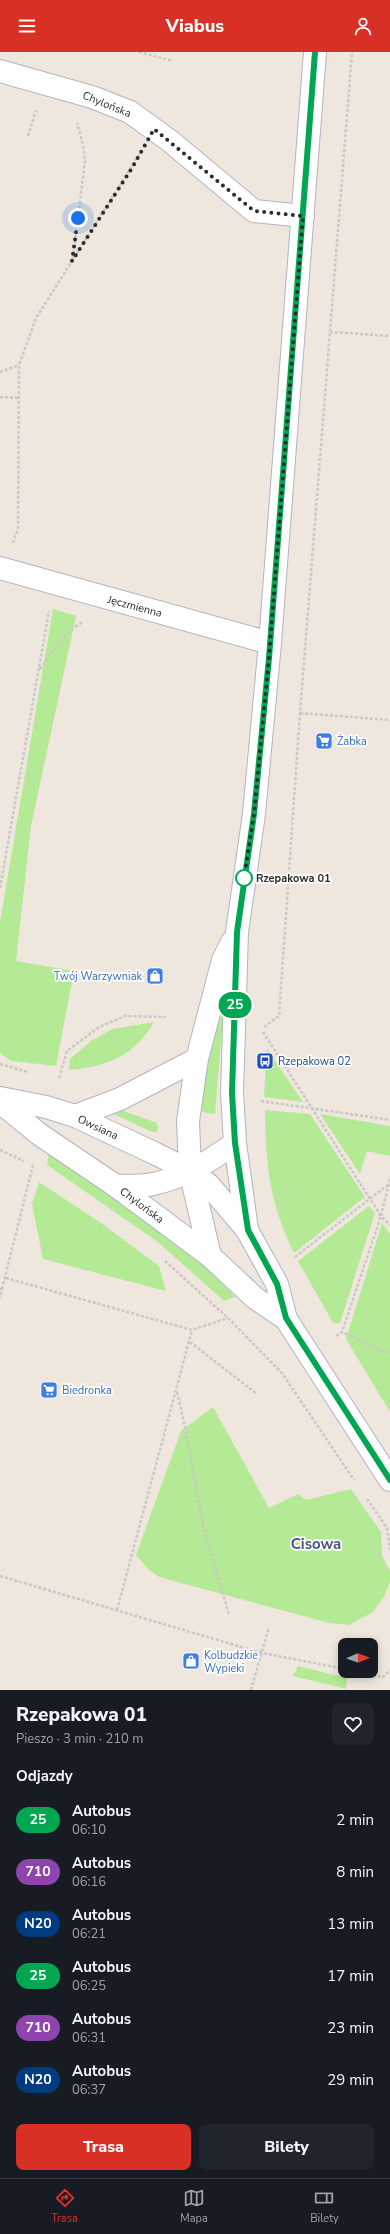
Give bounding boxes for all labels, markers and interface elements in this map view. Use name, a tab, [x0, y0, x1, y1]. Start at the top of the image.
text: Viabus	[166, 14, 224, 38]
icon: menu	[16, 15, 38, 37]
icon: person	[352, 15, 374, 37]
street label: Chylońska	[80, 88, 134, 121]
your location	[68, 208, 88, 228]
street label: Jęczmienna	[105, 592, 164, 621]
supermarket icon: Żabka	[314, 731, 334, 751]
place label: Żabka	[337, 734, 367, 749]
marker: Rzepakowa 01	[235, 869, 253, 887]
place label: Rzepakowa 01	[256, 871, 331, 886]
shop icon: Twój Warzywniak	[145, 966, 165, 986]
place label: Twój Warzywniak	[54, 969, 142, 984]
line badge: 25	[217, 992, 253, 1018]
text: 25	[227, 995, 243, 1014]
bus stop icon: Rzepakowa 02	[255, 1051, 275, 1071]
place label: Rzepakowa 02	[278, 1054, 351, 1069]
street label: Owsiana	[75, 1111, 121, 1143]
street label: Chylońska	[117, 1184, 167, 1227]
supermarket icon: Biedronka	[39, 1380, 59, 1400]
place label: Biedronka	[62, 1383, 112, 1398]
district label: Cisowa	[291, 1534, 341, 1554]
north arrow	[338, 1638, 378, 1678]
map controls	[338, 1638, 378, 1678]
place label: Kolbudzkie Wypieki	[204, 1648, 258, 1676]
shop icon: Kolbudzkie Wypieki	[181, 1651, 201, 1671]
text: Rzepakowa 01	[16, 1702, 147, 1728]
button: heart	[332, 1703, 374, 1745]
text: Pieszo · 3 min · 210 m	[16, 1730, 143, 1748]
text: Odjazdy	[16, 1766, 73, 1786]
text: Autobus	[72, 1801, 131, 1821]
text: 25	[30, 1810, 46, 1829]
text: 2 min	[336, 1810, 374, 1830]
text: 06:10	[72, 1821, 106, 1839]
text: Autobus	[72, 1853, 131, 1873]
text: 710	[25, 1862, 51, 1881]
text: 8 min	[336, 1862, 374, 1882]
text: 06:16	[72, 1873, 106, 1891]
text: Autobus	[72, 1905, 131, 1925]
text: N20	[24, 1914, 52, 1933]
text: 13 min	[327, 1914, 374, 1934]
text: 06:21	[72, 1925, 106, 1943]
text: Autobus	[72, 1957, 131, 1977]
text: 25	[30, 1966, 46, 1985]
text: 17 min	[327, 1966, 374, 1986]
text: 06:25	[72, 1977, 106, 1995]
text: Autobus	[72, 2009, 131, 2029]
text: 710	[25, 2018, 51, 2037]
text: 23 min	[327, 2018, 374, 2038]
text: 06:31	[72, 2029, 106, 2047]
text: Autobus	[72, 2061, 131, 2081]
text: N20	[24, 2070, 52, 2089]
text: 29 min	[327, 2070, 374, 2090]
text: 06:37	[72, 2081, 106, 2099]
button: Trasa	[16, 2124, 191, 2170]
button: Bilety	[199, 2124, 374, 2170]
tab: Trasa	[51, 2187, 78, 2226]
tab: Mapa	[180, 2187, 208, 2226]
tab: Bilety	[310, 2187, 339, 2226]

